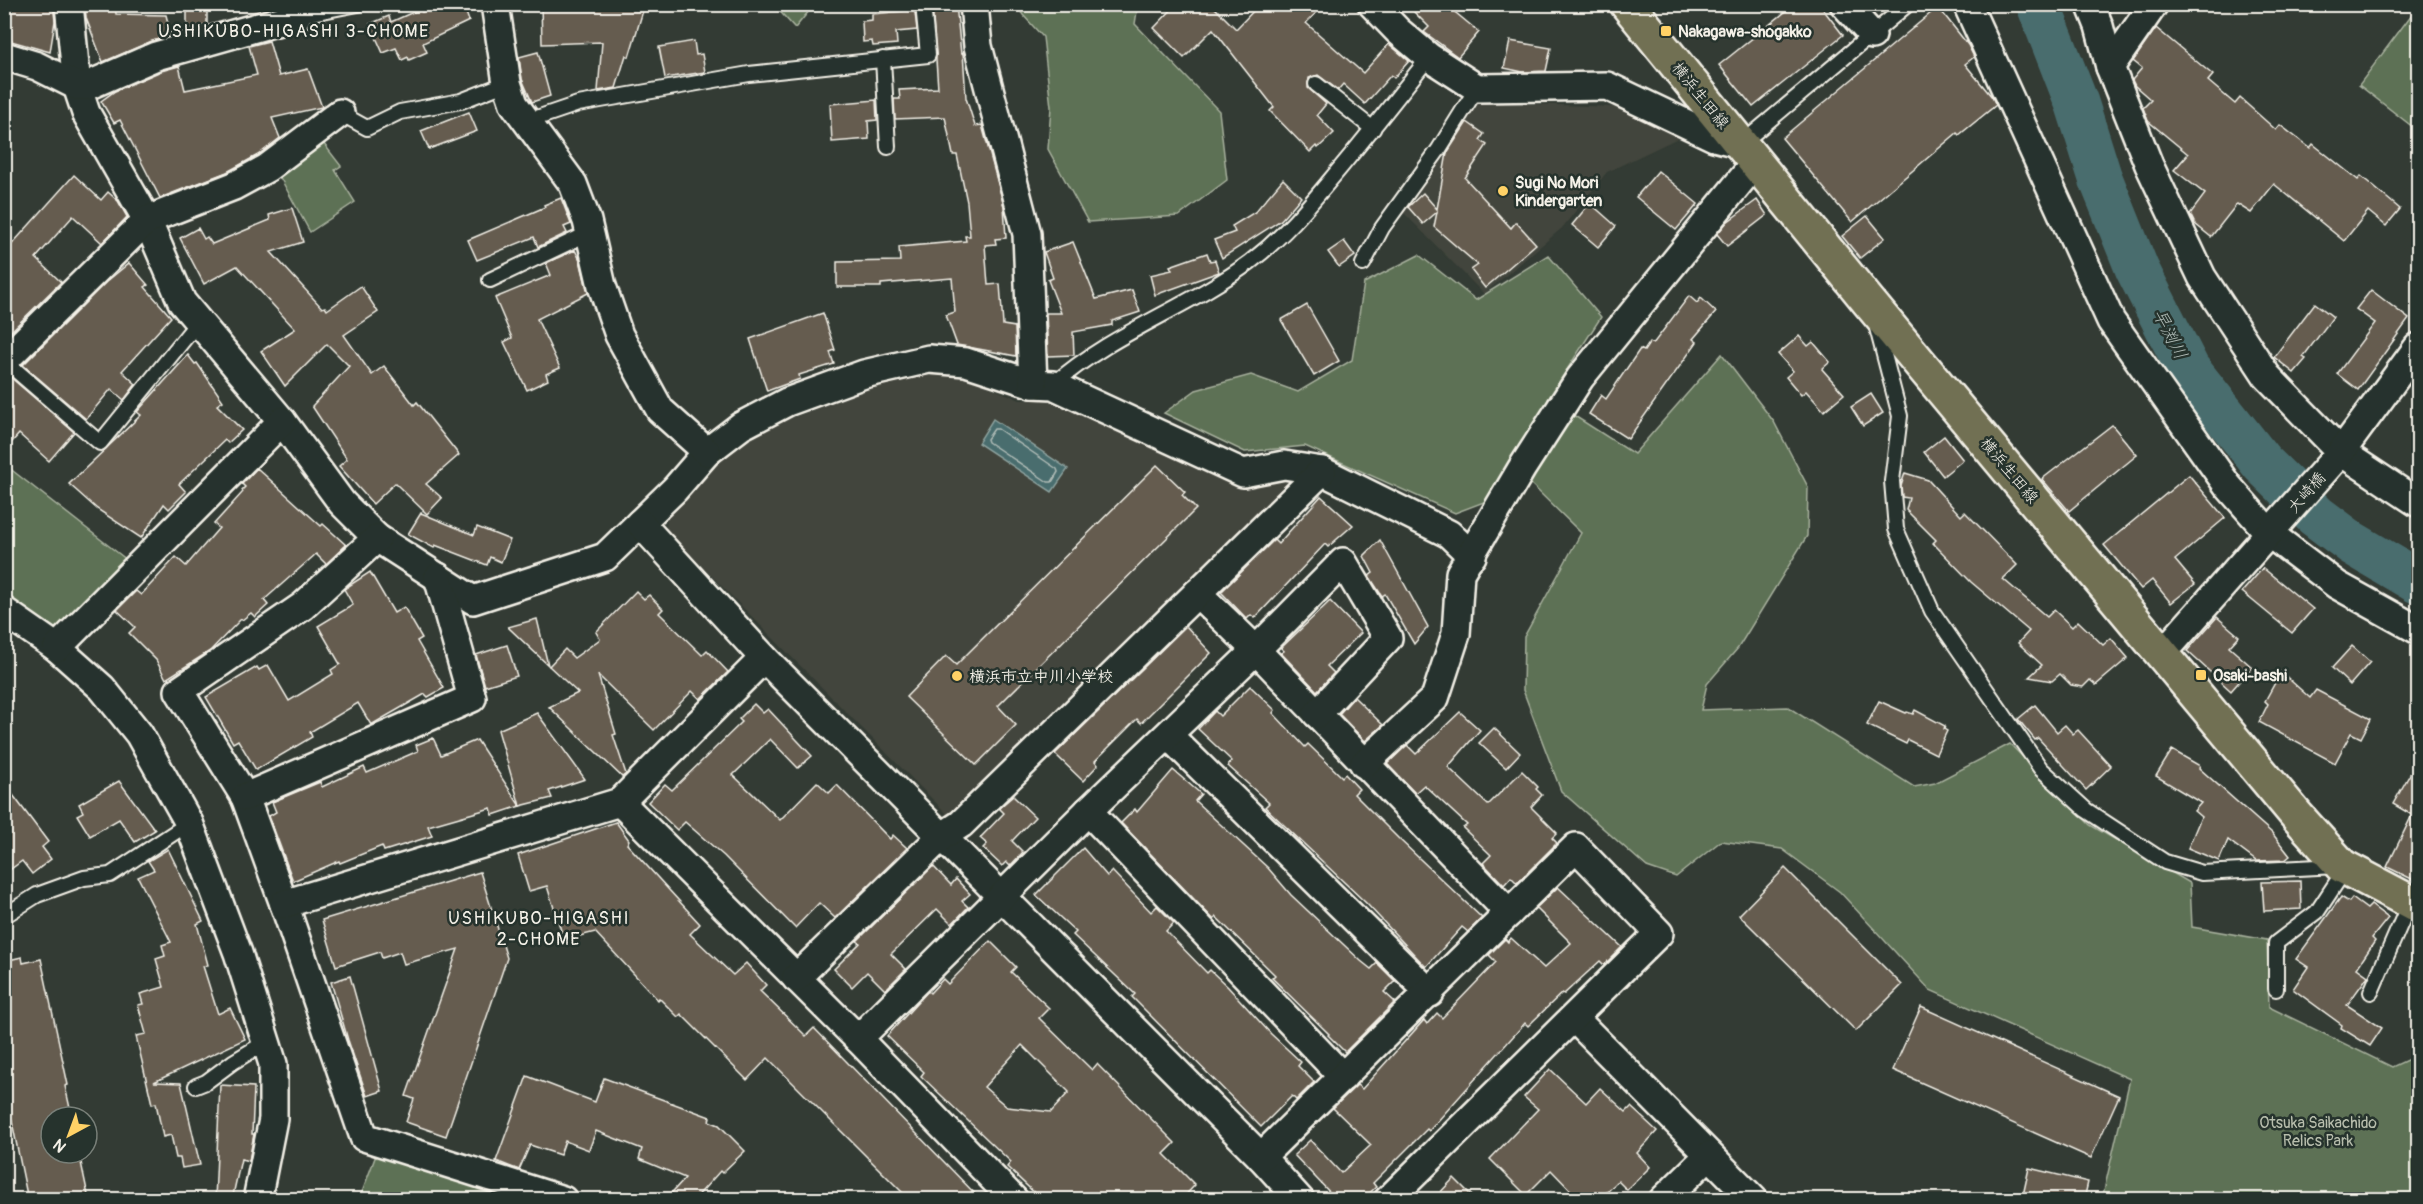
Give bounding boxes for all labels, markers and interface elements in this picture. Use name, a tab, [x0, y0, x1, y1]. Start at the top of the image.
district label: USHIKUBO-HIGASHI 3-CHOME	[158, 20, 430, 43]
place label: Nakagawa-shogakko	[1678, 22, 1812, 42]
marker: Nakagawa-shogakko	[1659, 24, 1673, 38]
street label: 横浜生田線	[1667, 58, 1733, 133]
place label: Sugi No Mori Kindergarten	[1515, 173, 1602, 211]
marker: Sugi No Mori Kindergarten	[1496, 184, 1510, 198]
water label: 早渕川	[2147, 305, 2192, 364]
street label: 横浜生田線	[1976, 434, 2043, 508]
street label: 大崎橋	[2283, 468, 2330, 517]
place label: Osaki-bashi	[2213, 666, 2287, 686]
place label: 横浜市立中川小学校	[969, 667, 1113, 687]
marker: Osaki-bashi	[2194, 668, 2208, 682]
marker: 横浜市立中川小学校	[950, 669, 964, 683]
district label: USHIKUBO-HIGASHI 2-CHOME	[448, 907, 630, 951]
north arrow	[39, 1105, 99, 1165]
park label: Otsuka Saikachido Relics Park	[2259, 1113, 2377, 1151]
text: N	[49, 1134, 70, 1157]

